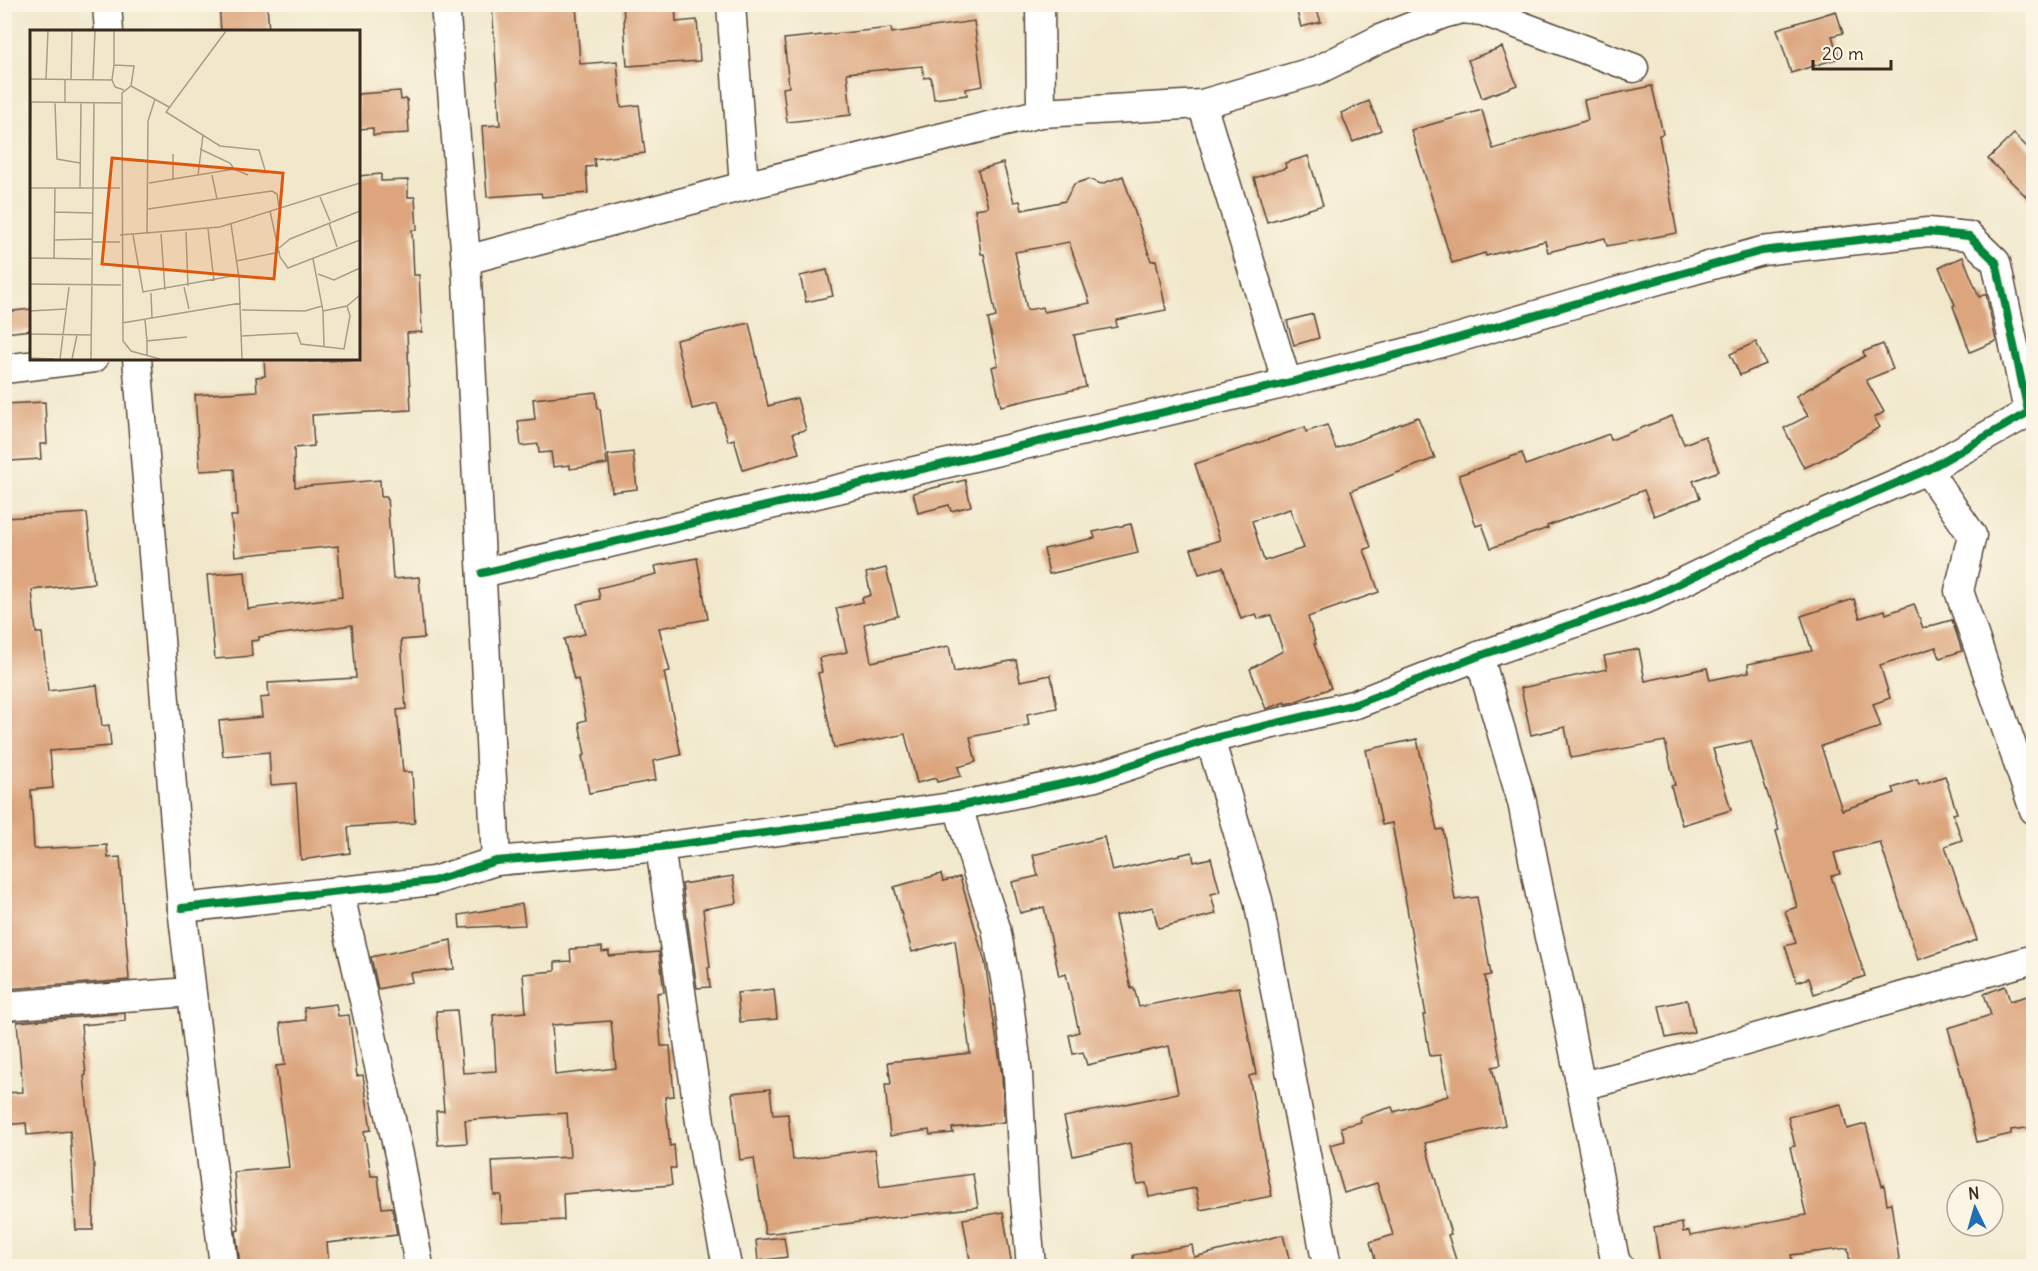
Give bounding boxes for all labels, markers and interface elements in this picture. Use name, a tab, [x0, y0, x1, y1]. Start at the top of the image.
inset map	[30, 30, 360, 360]
scale bar	[1813, 33, 1891, 71]
text: 20 m	[1822, 42, 1864, 65]
north arrow	[1945, 1178, 2005, 1238]
text: N	[1967, 1183, 1980, 1204]

